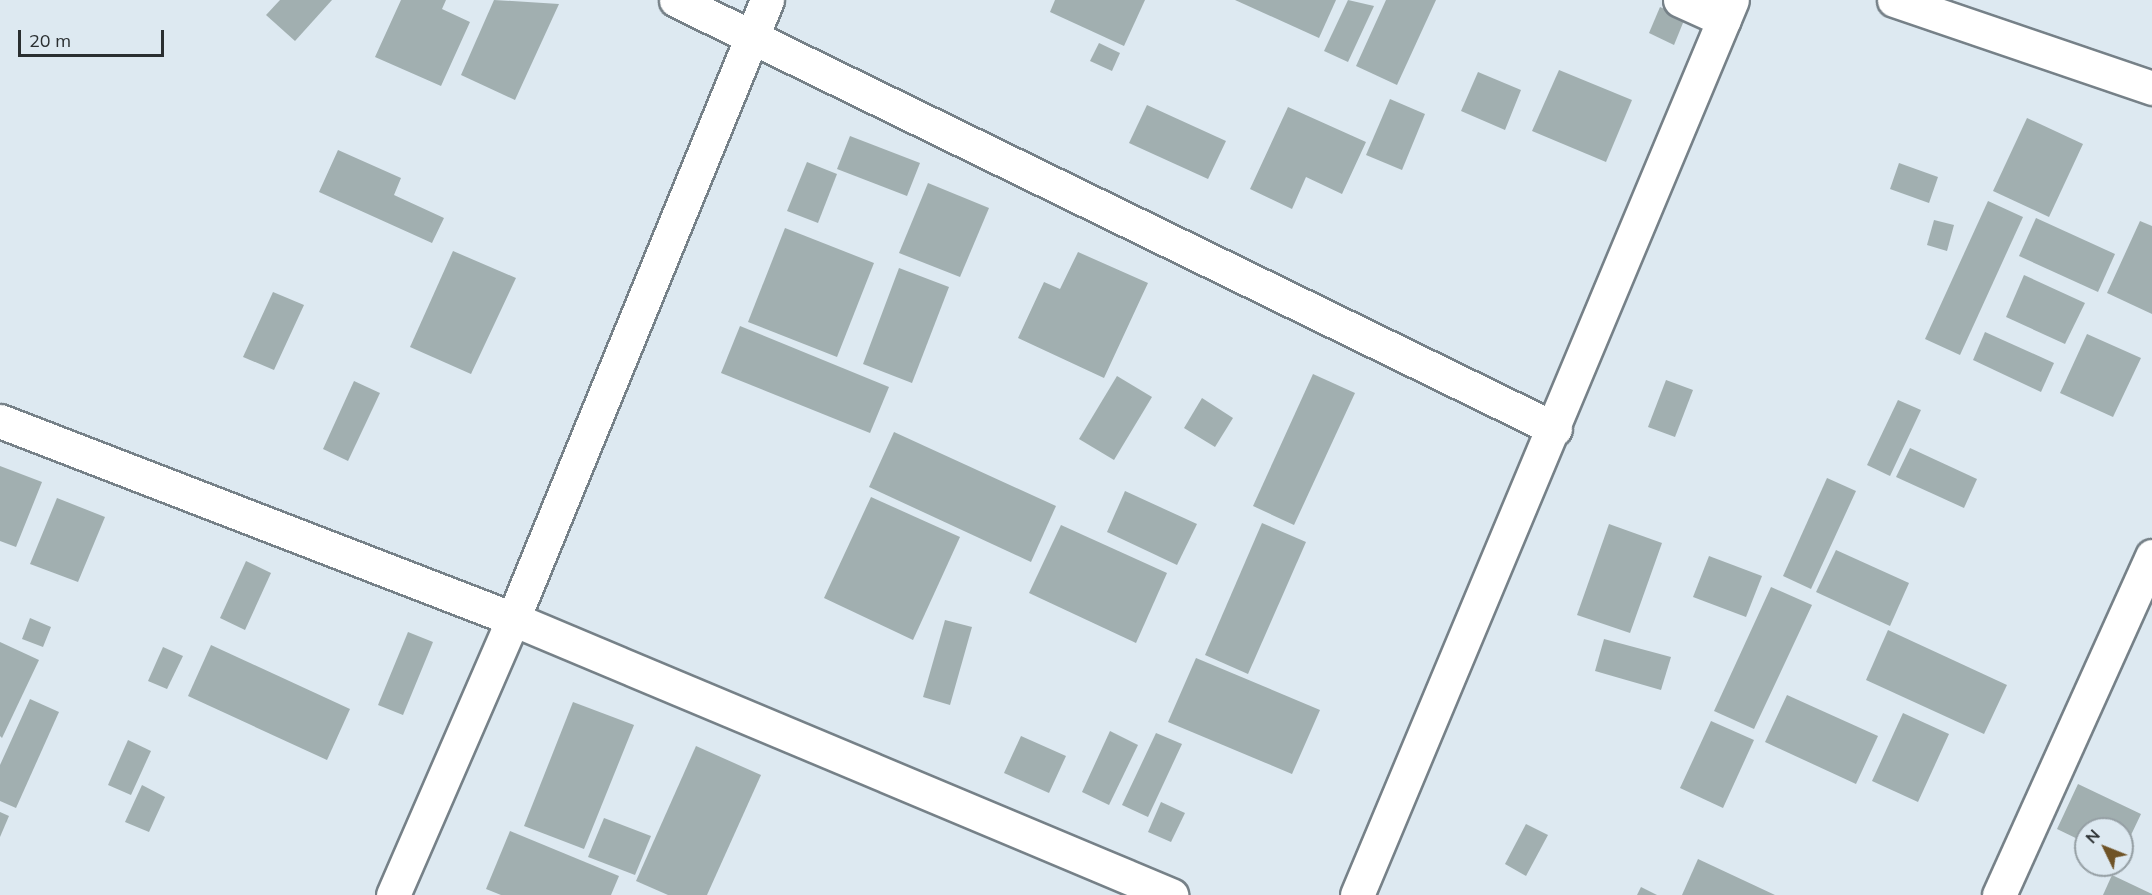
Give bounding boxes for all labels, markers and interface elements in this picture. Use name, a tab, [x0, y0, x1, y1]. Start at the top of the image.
scale bar	[21, 18, 166, 56]
text: 20 m	[29, 29, 71, 52]
north arrow	[2074, 817, 2134, 877]
text: N	[2081, 825, 2104, 847]

